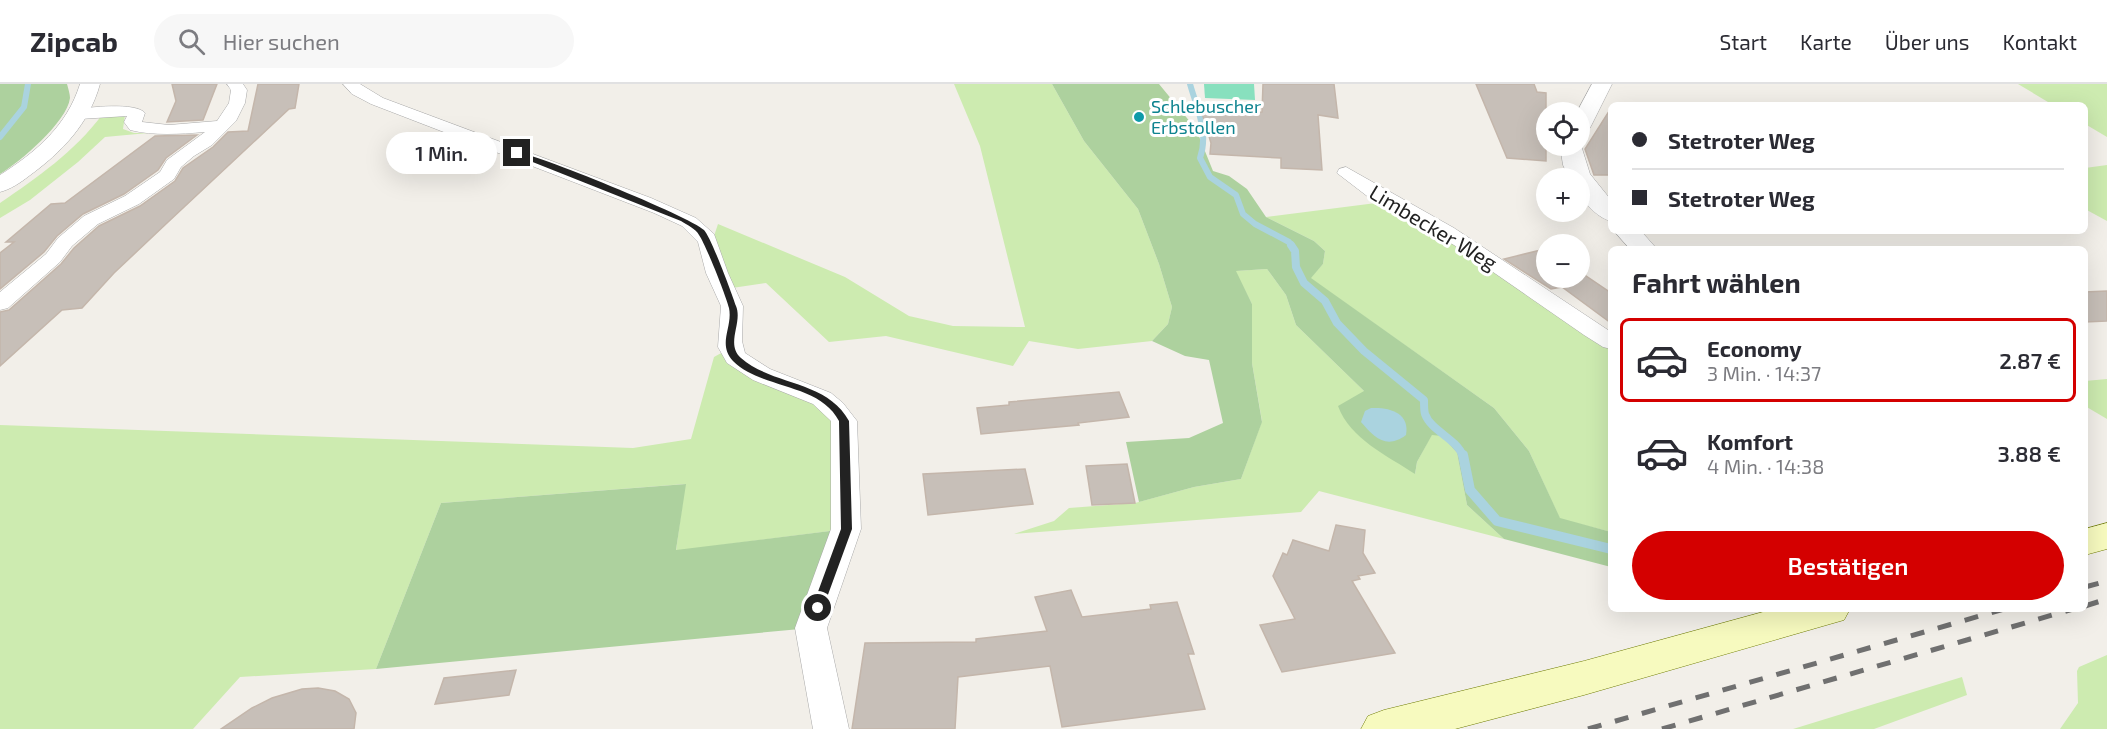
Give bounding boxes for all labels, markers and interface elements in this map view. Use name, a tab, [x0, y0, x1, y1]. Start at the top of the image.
search box	[154, 14, 574, 68]
text: Zipcab	[30, 24, 118, 58]
icon: search	[175, 25, 208, 58]
text: Hier suchen	[223, 28, 340, 54]
text: Start	[1720, 29, 1767, 54]
text: Karte	[1800, 29, 1852, 54]
text: Über uns	[1885, 29, 1970, 54]
text: Kontakt	[2003, 29, 2077, 54]
place label: Schlebuscher Erbstollen	[1151, 95, 1261, 138]
map controls	[1536, 102, 1590, 288]
button: locate	[1536, 102, 1590, 156]
marker: Schlebuscher Erbstollen	[1132, 110, 1146, 124]
text: Stetroter Weg	[1668, 127, 1815, 153]
callout: 1 Min.	[385, 132, 496, 174]
route end	[503, 139, 530, 166]
text: 1 Min.	[415, 141, 468, 165]
button: +	[1536, 168, 1590, 222]
street label: Limbecker Weg	[1365, 179, 1502, 275]
text: Stetroter Weg	[1668, 185, 1815, 211]
button: −	[1536, 234, 1590, 288]
text: Fahrt wählen	[1632, 266, 1801, 298]
icon: car	[1635, 333, 1689, 387]
text: Economy	[1707, 335, 1802, 361]
text: 2.87 €	[1999, 347, 2061, 373]
text: 3 Min. · 14:37	[1707, 361, 1821, 385]
icon: car	[1635, 426, 1689, 480]
text: Komfort	[1707, 428, 1793, 454]
text: 3.88 €	[1997, 440, 2061, 466]
text: 4 Min. · 14:38	[1707, 454, 1824, 478]
button: Bestätigen	[1632, 531, 2064, 600]
route start	[804, 594, 831, 621]

